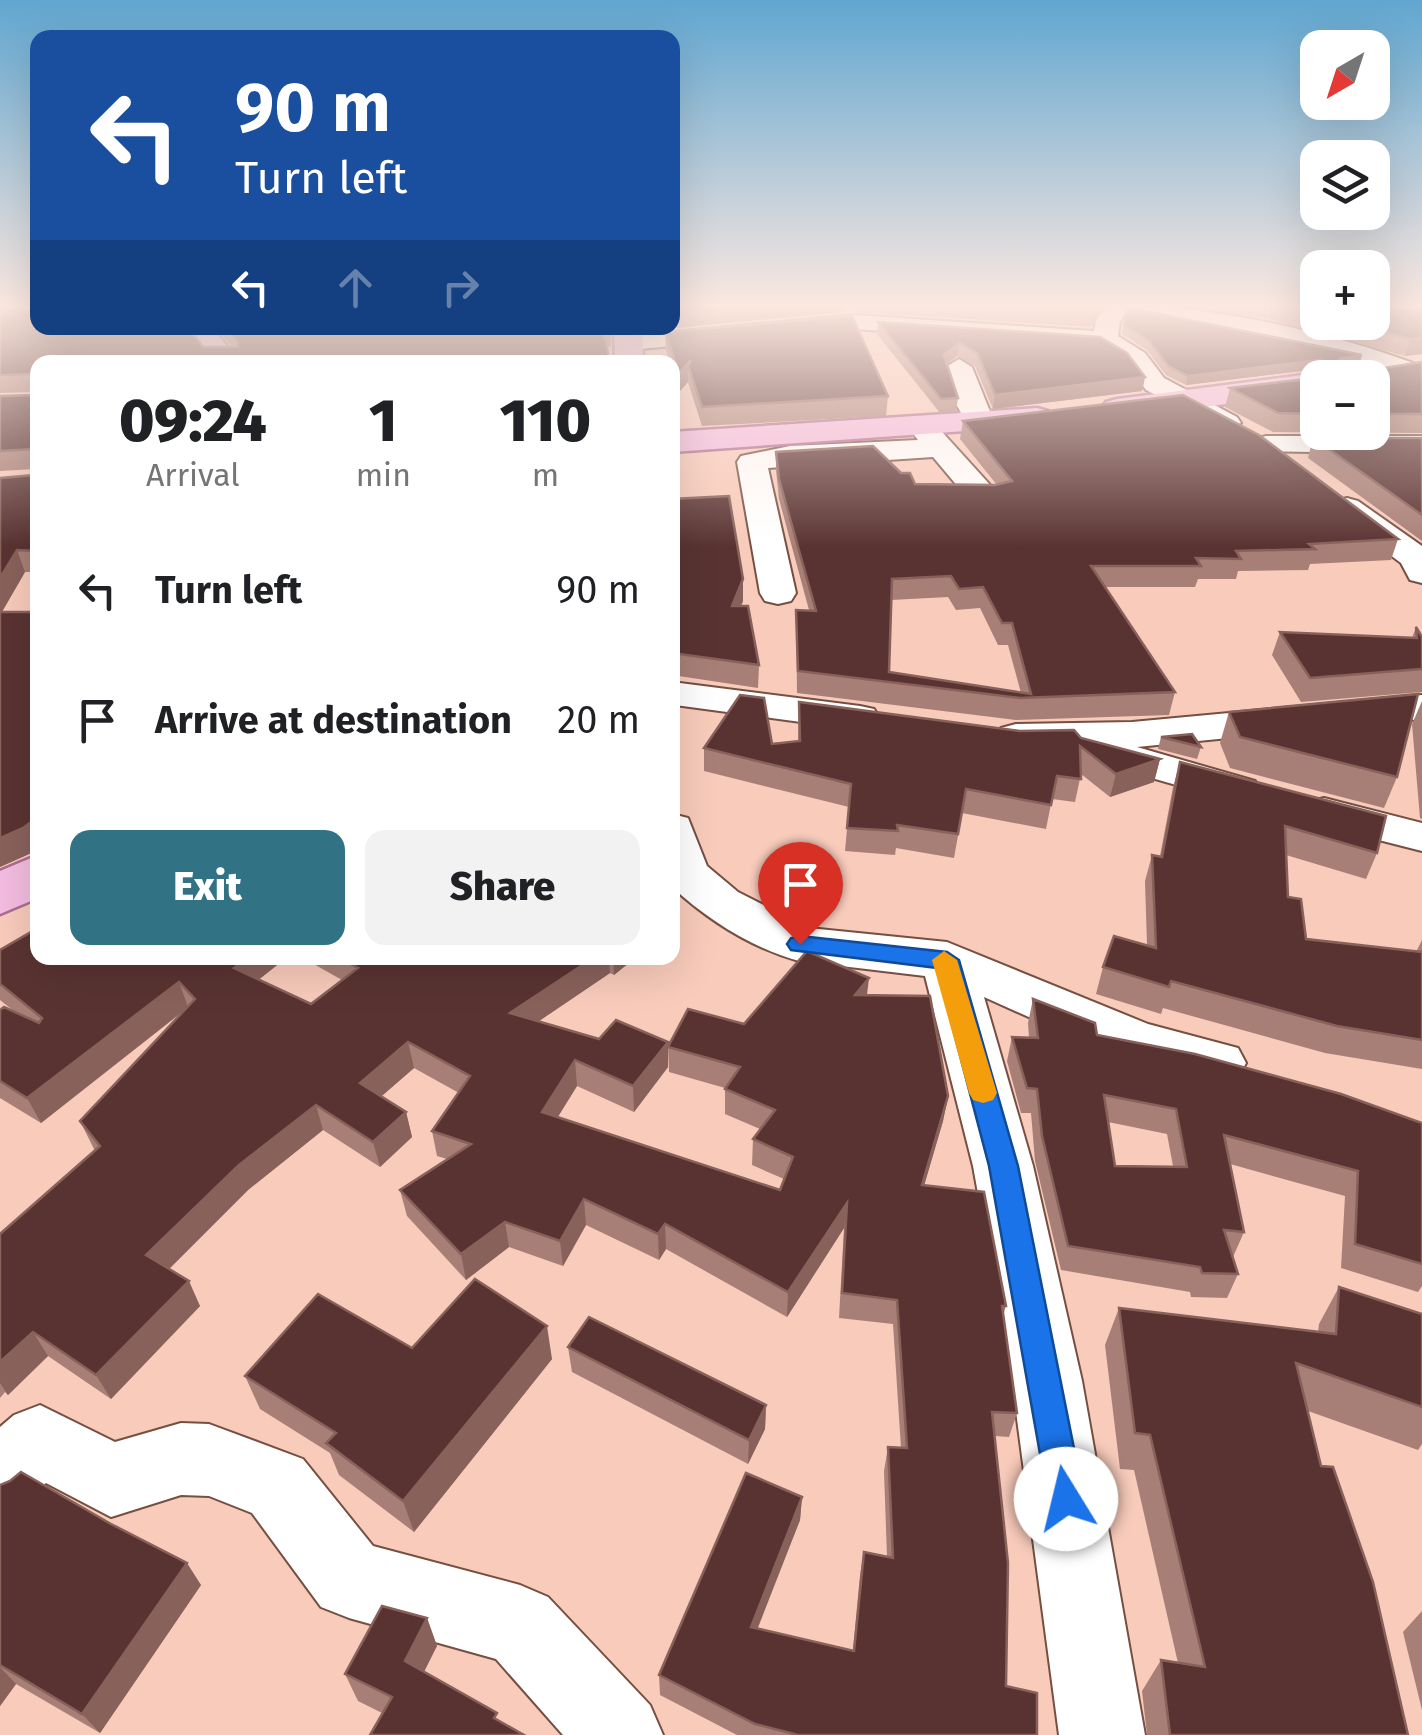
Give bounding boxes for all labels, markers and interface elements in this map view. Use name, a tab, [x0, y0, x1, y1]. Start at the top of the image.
north arrow	[1300, 30, 1390, 120]
map controls	[1300, 30, 1390, 450]
text: 90 m	[235, 66, 391, 150]
icon: left	[70, 70, 200, 200]
button: layers	[1300, 140, 1390, 230]
text: Turn left	[235, 151, 407, 205]
button: +	[1300, 250, 1390, 340]
icon: left	[223, 260, 278, 315]
icon: ahead	[328, 260, 383, 315]
icon: right	[433, 260, 488, 315]
button: −	[1300, 360, 1390, 450]
text: 09:24	[119, 385, 267, 457]
text: 1	[369, 385, 397, 457]
text: 110	[500, 385, 591, 457]
text: Arrival	[146, 456, 240, 494]
text: min	[356, 456, 411, 494]
text: m	[532, 456, 559, 494]
icon: left	[70, 563, 125, 618]
text: Turn left	[155, 567, 302, 613]
text: 90 m	[556, 567, 640, 613]
icon: arrive	[70, 693, 125, 748]
text: Arrive at destination	[155, 697, 512, 743]
text: 20 m	[557, 697, 640, 743]
button: Exit	[70, 830, 345, 945]
button: Share	[365, 830, 640, 945]
pin	[758, 842, 843, 945]
icon: arrive	[773, 857, 828, 912]
position arrow	[1014, 1447, 1118, 1551]

